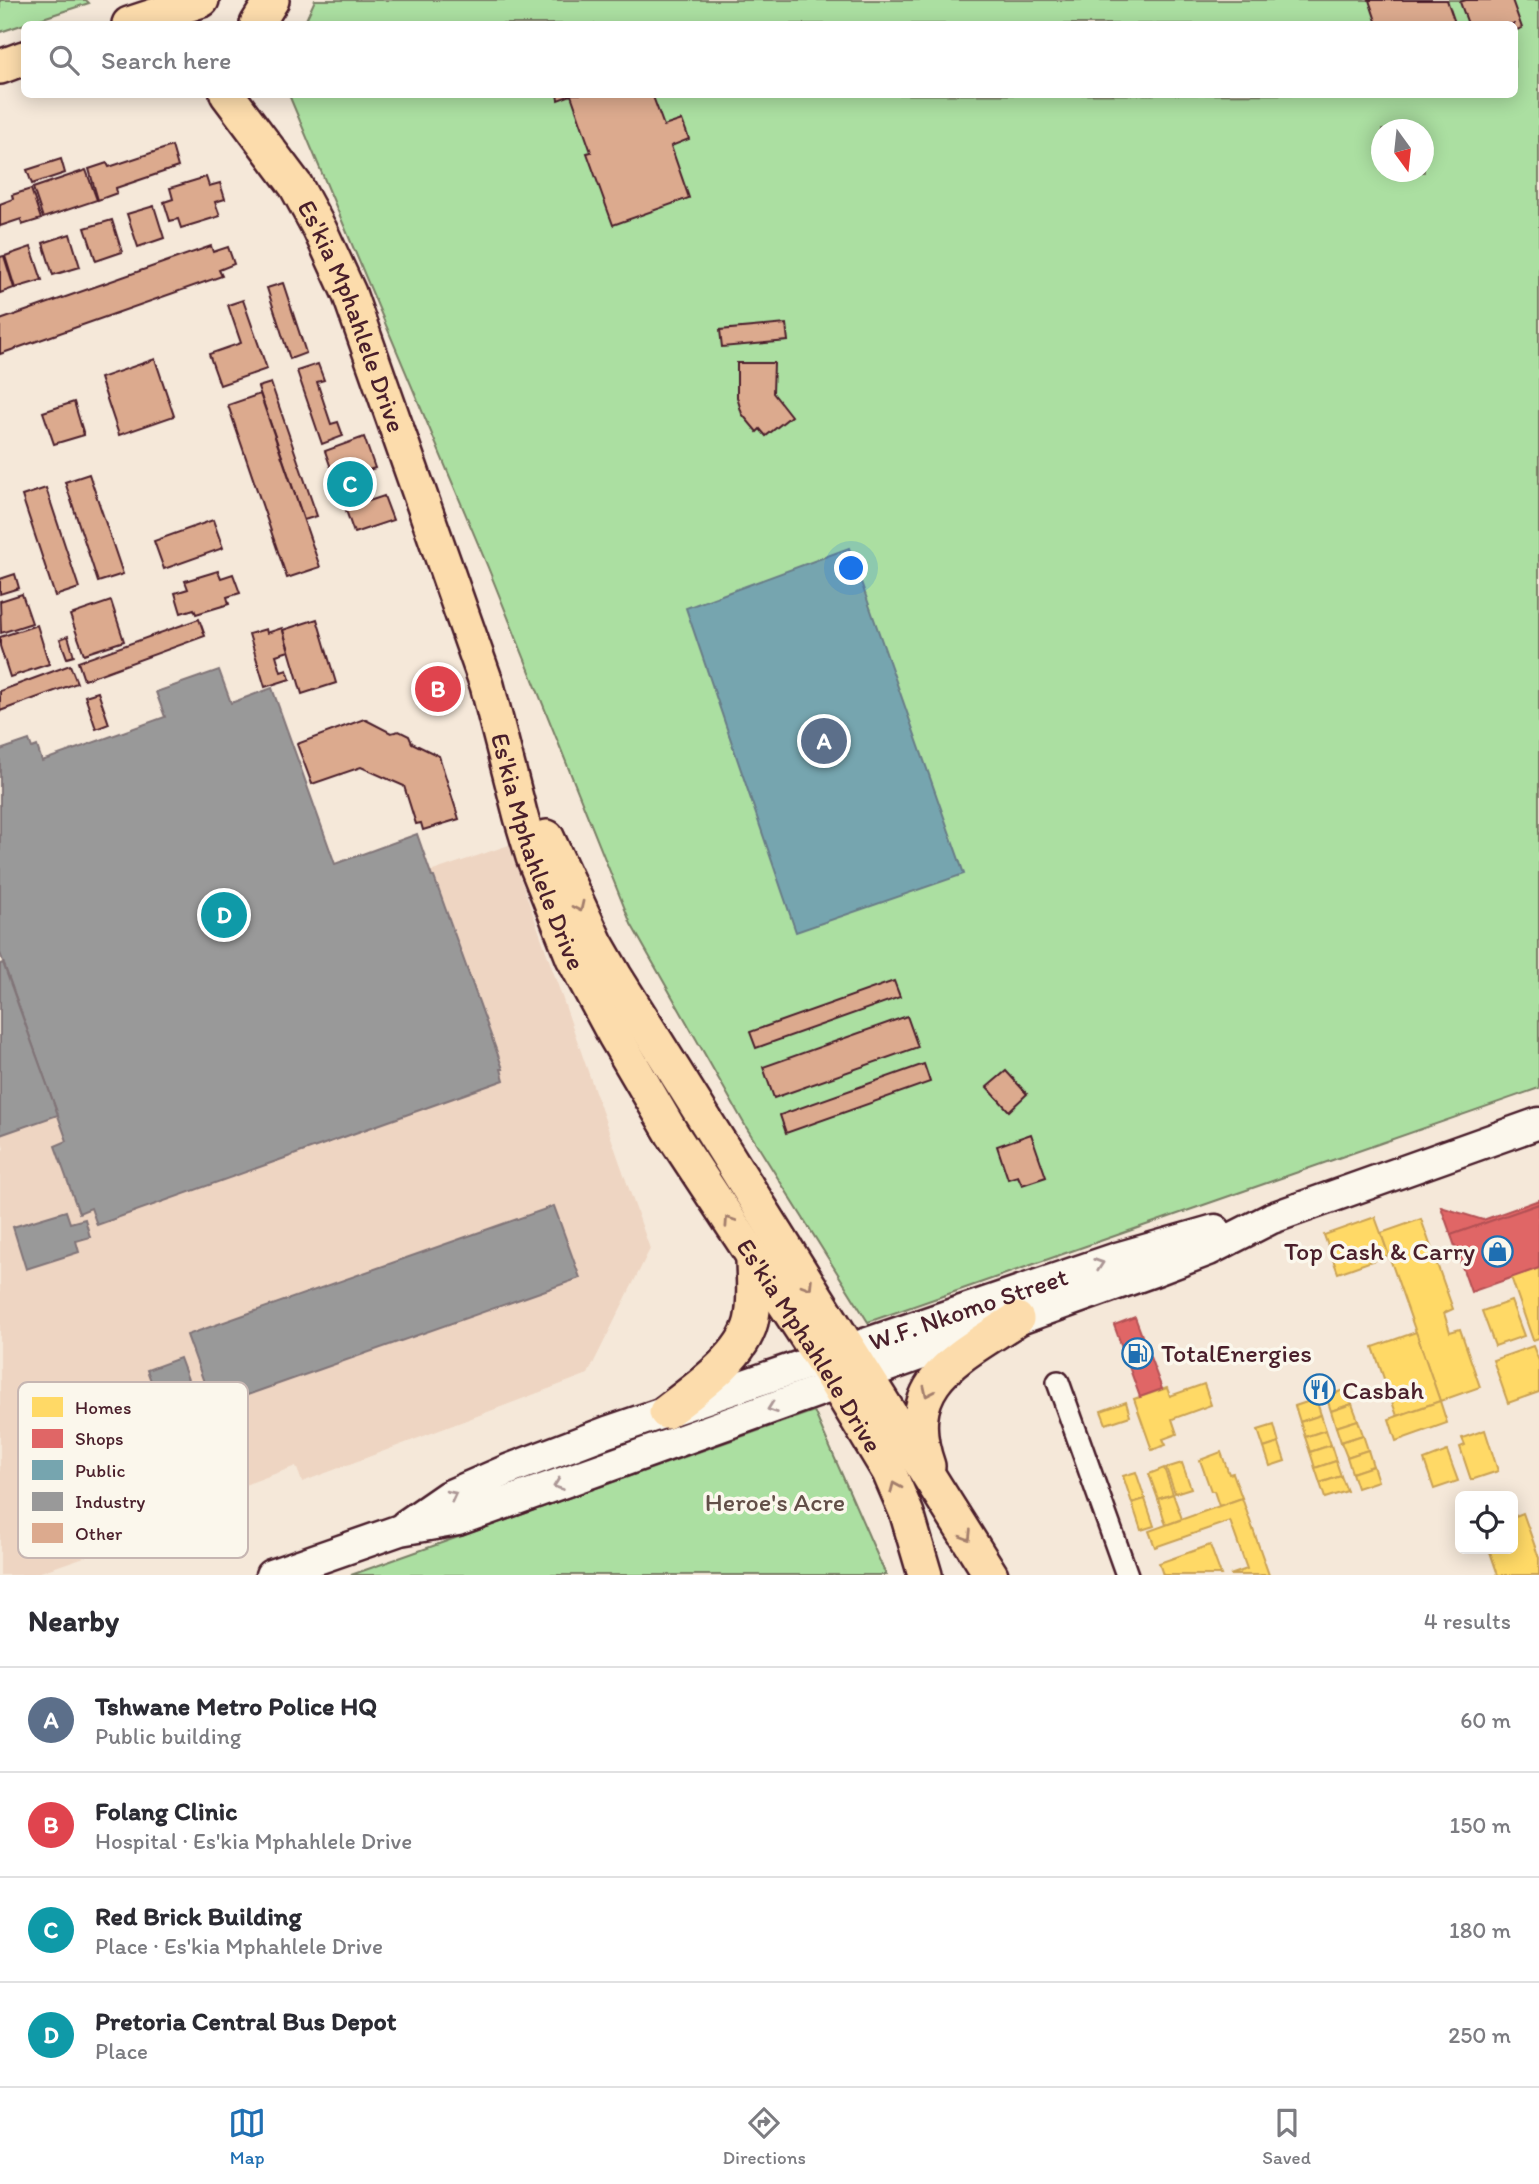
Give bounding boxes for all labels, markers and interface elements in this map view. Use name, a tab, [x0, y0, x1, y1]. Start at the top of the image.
search box	[21, 21, 1518, 98]
icon: search	[45, 41, 83, 79]
text: Search here	[101, 44, 231, 76]
north arrow	[1371, 119, 1434, 182]
street label: Es'kia Mphahlele Drive	[291, 194, 413, 436]
pin: C	[327, 458, 373, 510]
your location	[834, 551, 868, 585]
pin: B	[415, 663, 461, 715]
pin: A	[801, 715, 847, 767]
street label: Es'kia Mphahlele Drive	[484, 729, 592, 975]
pin: D	[201, 889, 247, 941]
one-way arrow	[571, 900, 585, 912]
one-way arrow	[724, 1215, 737, 1228]
street label: Es'kia Mphahlele Drive	[730, 1232, 890, 1458]
shop icon: Top Cash & Carry	[1481, 1234, 1515, 1268]
place label: Top Cash & Carry	[1284, 1235, 1475, 1267]
one-way arrow	[1093, 1258, 1105, 1272]
street label: W.F. Nkomo Street	[865, 1260, 1072, 1358]
one-way arrow	[799, 1277, 812, 1290]
fuel station icon: TotalEnergies	[1121, 1336, 1155, 1370]
place label: TotalEnergies	[1161, 1337, 1312, 1369]
restaurant icon: Casbah	[1302, 1373, 1336, 1407]
place label: Casbah	[1342, 1374, 1424, 1406]
legend	[18, 1382, 248, 1558]
one-way arrow	[923, 1385, 937, 1398]
text: Homes	[75, 1396, 131, 1419]
one-way arrow	[766, 1400, 778, 1414]
text: Shops	[75, 1427, 124, 1450]
text: Public	[75, 1459, 125, 1482]
one-way arrow	[552, 1477, 564, 1491]
one-way arrow	[890, 1482, 904, 1494]
park label: Heroe's Acre	[705, 1486, 845, 1518]
text: Industry	[75, 1490, 145, 1513]
one-way arrow	[445, 1490, 457, 1504]
map controls	[1455, 1491, 1518, 1554]
button: locate	[1455, 1491, 1518, 1554]
text: Other	[75, 1522, 123, 1545]
one-way arrow	[958, 1528, 971, 1541]
text: Nearby	[28, 1602, 119, 1639]
text: 4 results	[1424, 1607, 1511, 1635]
text: Tshwane Metro Police HQ	[95, 1690, 377, 1722]
text: A	[44, 1706, 58, 1734]
text: 60 m	[1460, 1706, 1511, 1734]
text: Public building	[95, 1722, 241, 1750]
text: Folang Clinic	[95, 1795, 237, 1827]
text: B	[44, 1811, 58, 1839]
text: 150 m	[1450, 1811, 1511, 1839]
text: Hospital · Es'kia Mphahlele Drive	[95, 1827, 412, 1855]
text: Red Brick Building	[95, 1900, 302, 1932]
text: C	[44, 1916, 58, 1944]
text: 180 m	[1449, 1916, 1511, 1944]
text: Place · Es'kia Mphahlele Drive	[95, 1932, 383, 1960]
text: Pretoria Central Bus Depot	[95, 2005, 396, 2037]
text: D	[43, 2021, 59, 2049]
text: 250 m	[1448, 2021, 1511, 2049]
text: Place	[95, 2037, 148, 2065]
tab: Map	[228, 2104, 266, 2169]
tab: Directions	[722, 2104, 806, 2169]
tab: Saved	[1262, 2104, 1311, 2169]

